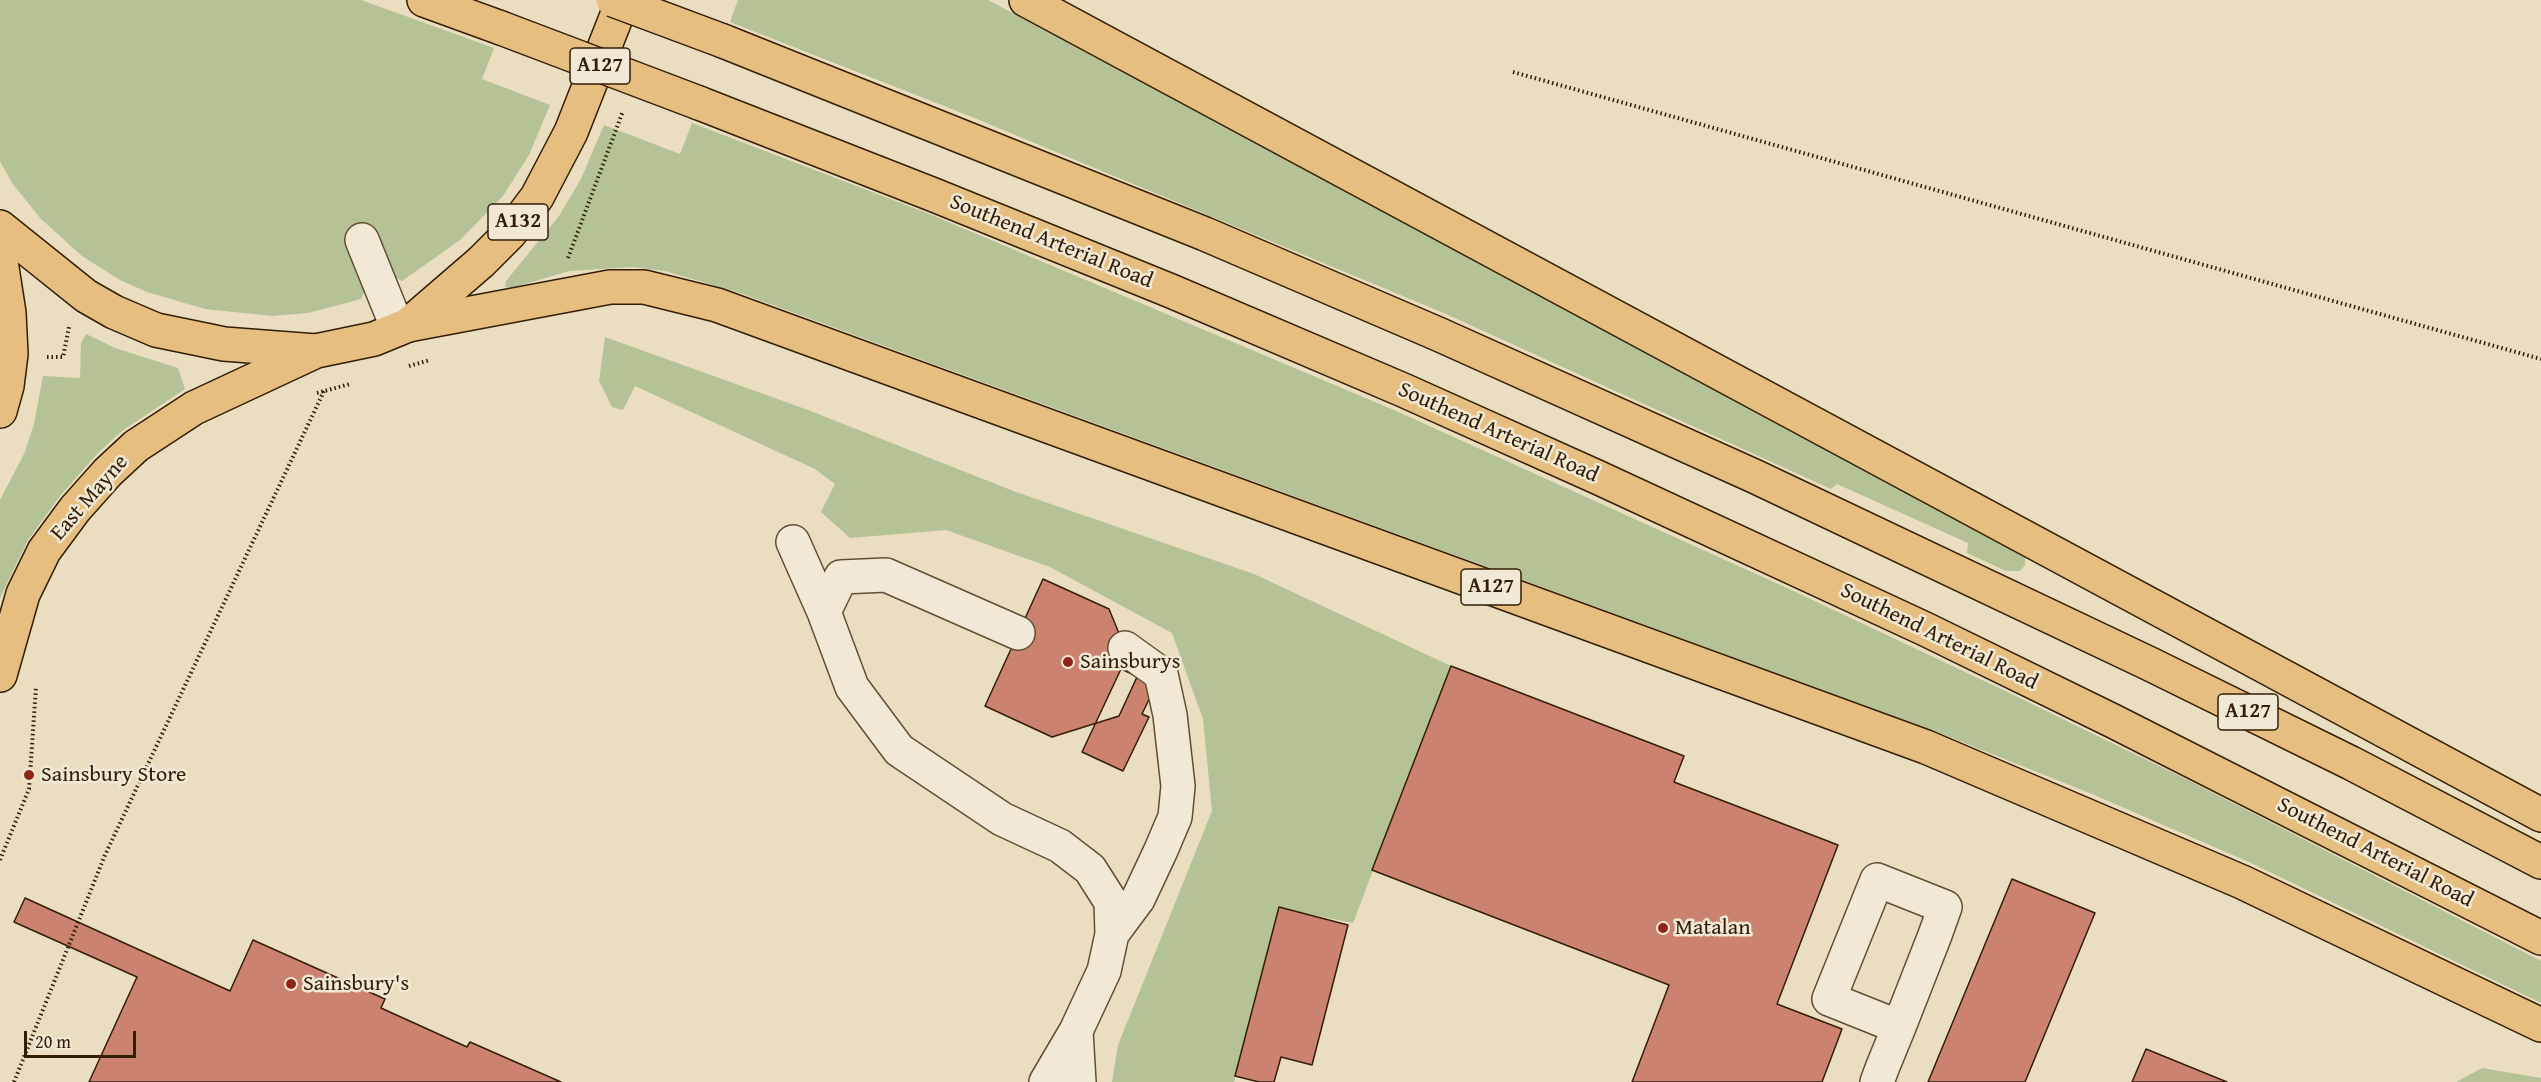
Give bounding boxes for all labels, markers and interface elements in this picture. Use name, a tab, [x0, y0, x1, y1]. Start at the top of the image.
road number: A127	[570, 48, 630, 84]
street label: Southend Arterial Road	[946, 189, 1156, 295]
road number: A132	[488, 204, 548, 240]
street label: Southend Arterial Road	[1394, 377, 1602, 489]
street label: East Mayne	[46, 450, 134, 546]
road number: A127	[1461, 569, 1521, 605]
street label: Southend Arterial Road	[1836, 578, 2042, 696]
place label: Sainsburys	[1080, 649, 1180, 675]
marker: Sainsburys	[1061, 655, 1075, 669]
road number: A127	[2218, 694, 2278, 730]
place label: Sainsbury Store	[41, 762, 186, 788]
marker: Sainsbury Store	[22, 768, 36, 782]
street label: Southend Arterial Road	[2273, 792, 2477, 914]
place label: Matalan	[1675, 915, 1751, 941]
marker: Matalan	[1656, 921, 1670, 935]
place label: Sainsbury's	[303, 971, 409, 997]
marker: Sainsbury's	[284, 977, 298, 991]
scale bar	[27, 1019, 140, 1057]
text: 20 m	[35, 1028, 71, 1055]

